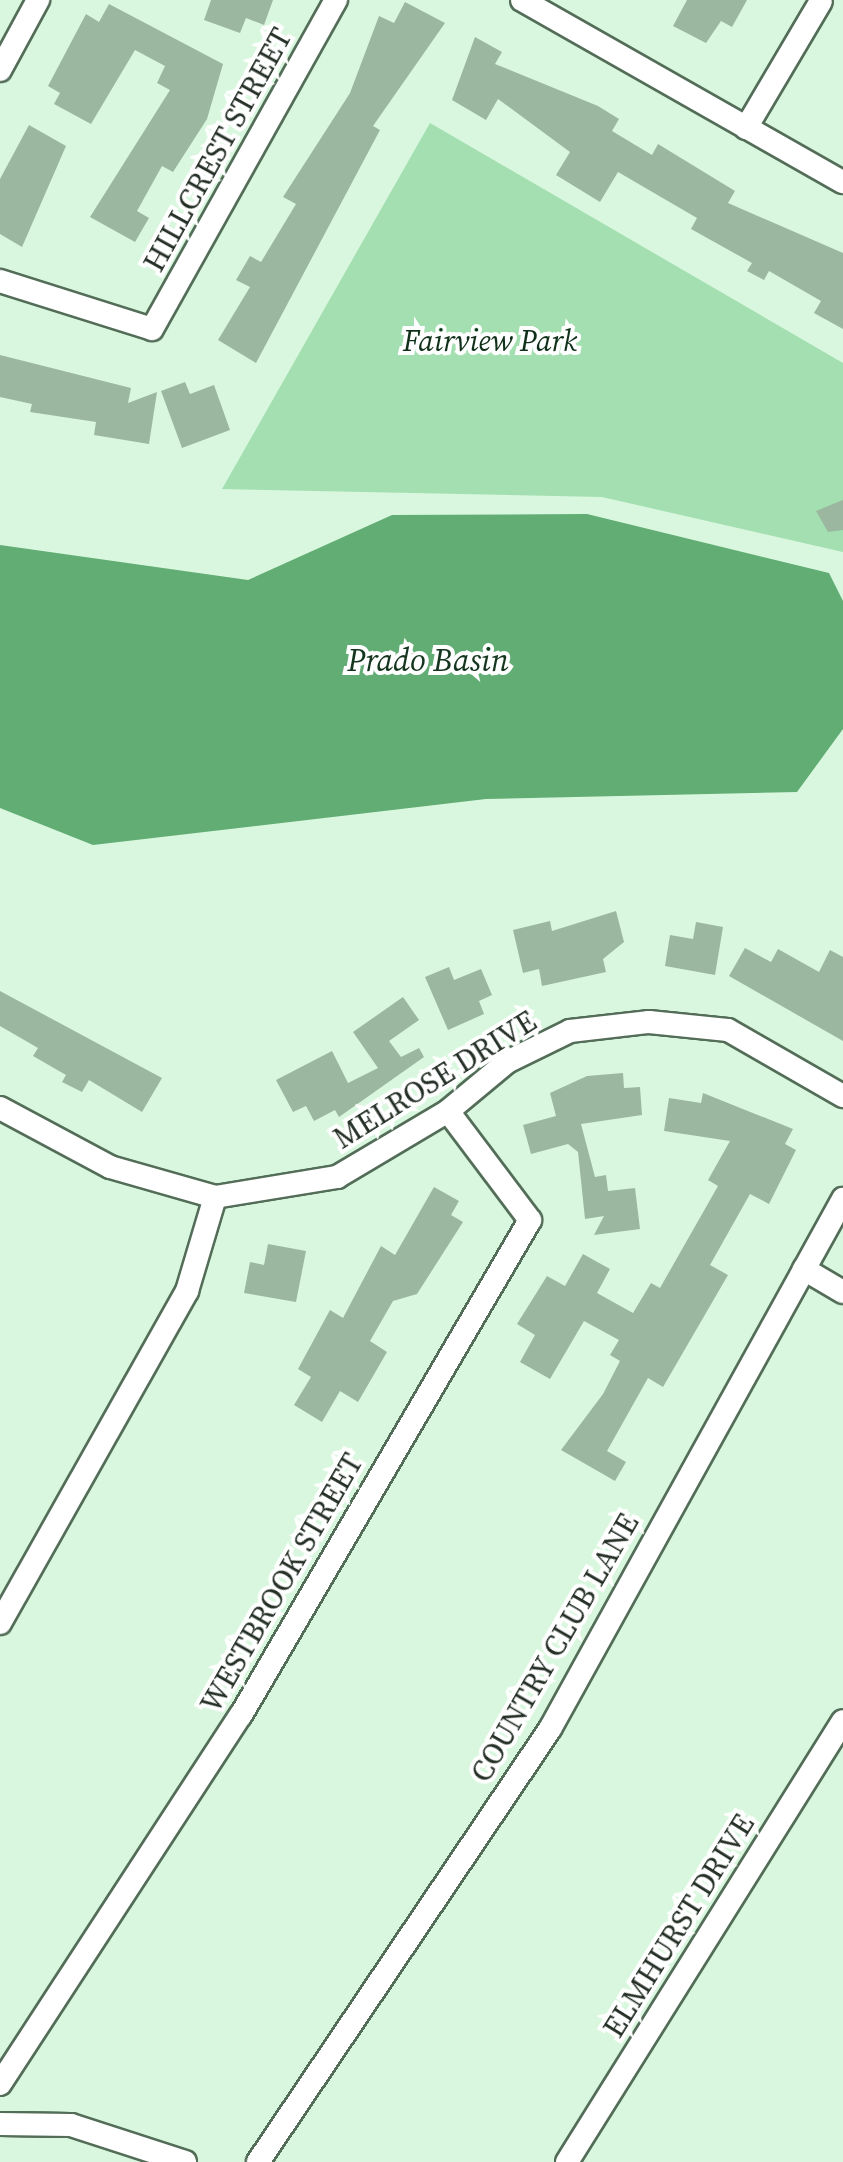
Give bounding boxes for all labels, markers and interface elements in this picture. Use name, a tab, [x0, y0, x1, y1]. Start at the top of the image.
street label: HILLCREST STREET	[136, 22, 300, 278]
park label: Fairview Park	[403, 323, 577, 359]
water label: Prado Basin	[347, 641, 509, 679]
street label: MELROSE DRIVE	[327, 1003, 543, 1157]
street label: WESTBROOK STREET	[193, 1447, 371, 1719]
street label: COUNTRY CLUB LANE	[463, 1507, 647, 1789]
street label: ELMHURST DRIVE	[596, 1808, 762, 2044]

